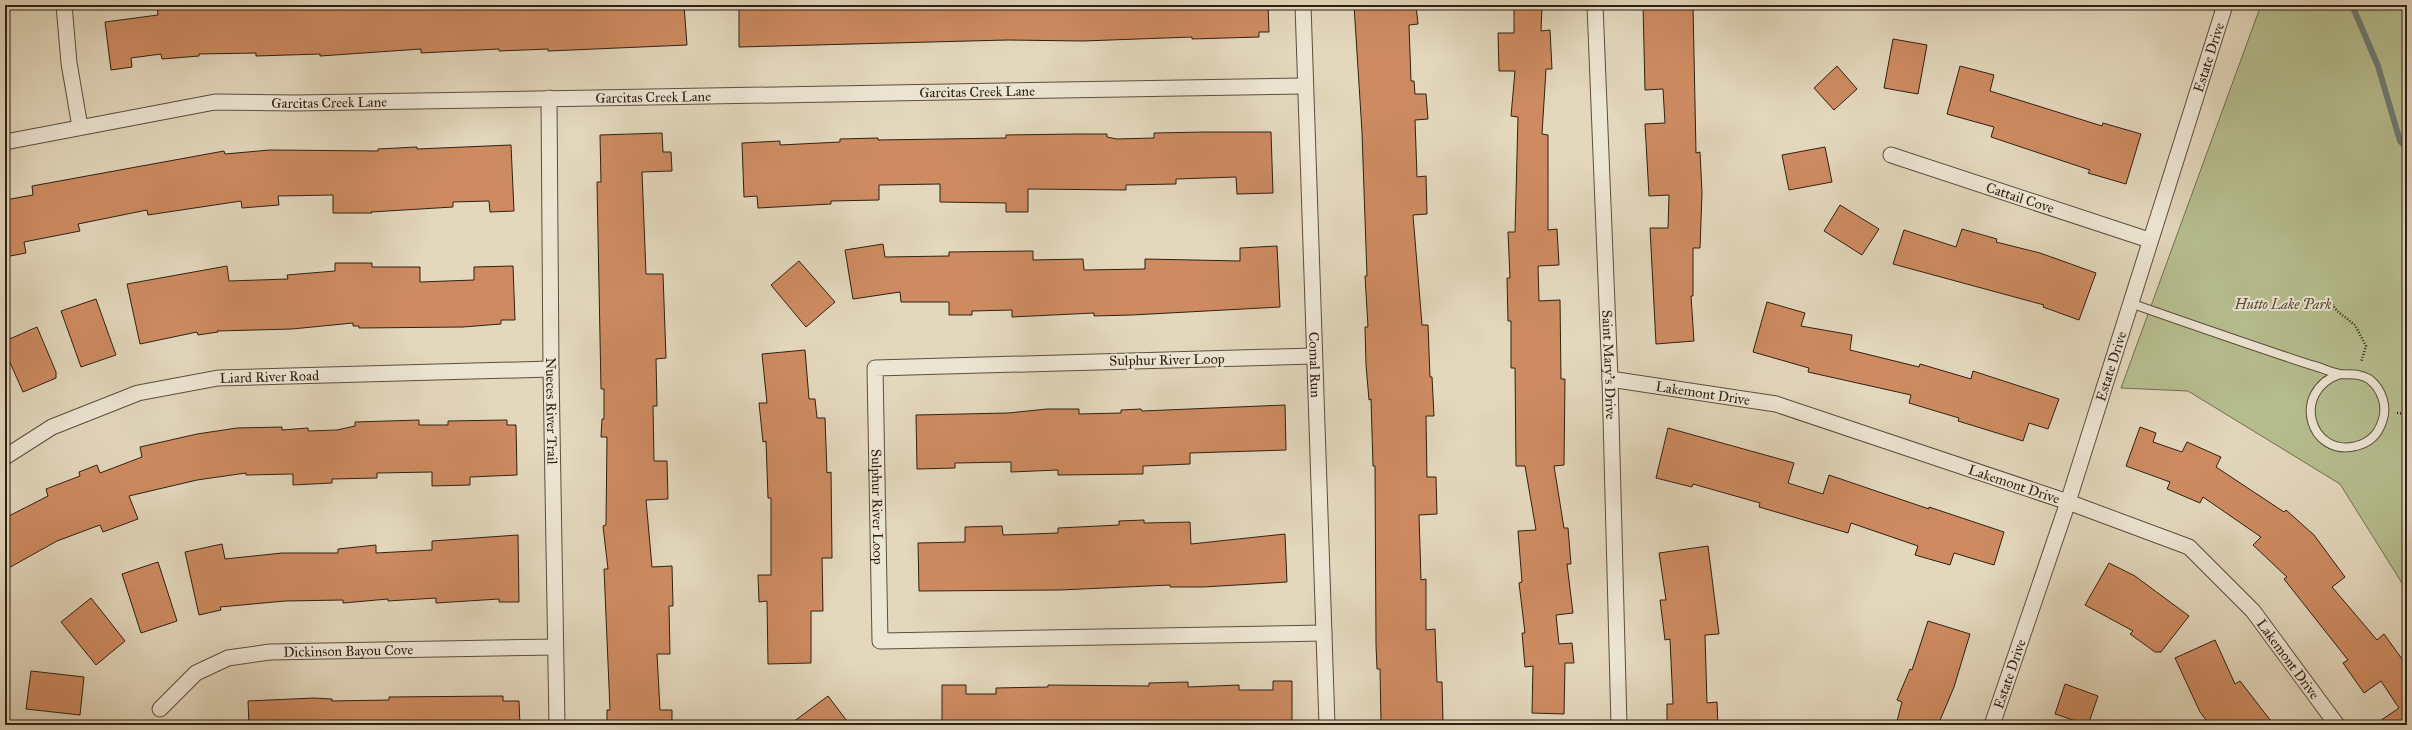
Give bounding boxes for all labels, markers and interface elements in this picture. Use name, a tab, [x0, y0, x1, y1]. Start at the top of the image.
street label: Estate Drive	[2190, 20, 2228, 94]
street label: Garcitas Creek Lane	[919, 82, 1035, 101]
street label: Garcitas Creek Lane	[595, 88, 711, 106]
street label: Garcitas Creek Lane	[271, 93, 387, 112]
street label: Cattail Cove	[1984, 178, 2057, 217]
park label: Hutto Lake Park	[2234, 296, 2332, 313]
street label: Saint Mary's Drive	[1599, 310, 1620, 420]
street label: Estate Drive	[2092, 329, 2130, 403]
street label: Comal Run	[1305, 332, 1325, 398]
street label: Sulphur River Loop	[1109, 350, 1225, 370]
street label: Nueces River Trail	[542, 357, 561, 465]
street label: Liard River Road	[219, 367, 319, 386]
street label: Lakemont Drive	[1655, 377, 1751, 409]
street label: Sulphur River Loop	[868, 449, 887, 565]
street label: Lakemont Drive	[1966, 461, 2062, 507]
street label: Lakemont Drive	[2253, 616, 2324, 702]
street label: Estate Drive	[1990, 637, 2029, 711]
street label: Dickinson Bayou Cove	[283, 641, 413, 660]

